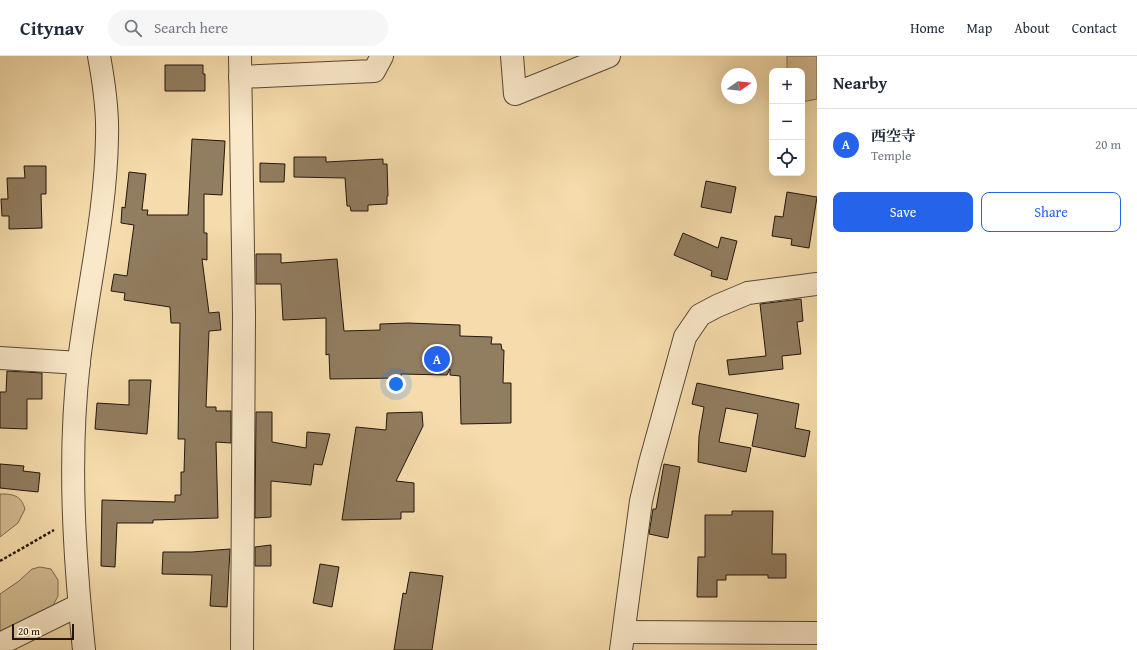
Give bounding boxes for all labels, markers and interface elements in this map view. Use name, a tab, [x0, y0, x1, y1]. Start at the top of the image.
search box	[108, 10, 388, 46]
text: Citynav	[20, 14, 84, 42]
icon: search	[122, 17, 144, 39]
text: Search here	[154, 17, 228, 38]
text: Home	[910, 18, 945, 38]
text: Map	[967, 18, 992, 38]
text: About	[1014, 18, 1050, 38]
text: Contact	[1072, 18, 1117, 38]
north arrow	[721, 68, 757, 104]
map controls	[769, 68, 805, 176]
button: +	[769, 68, 805, 104]
text: Nearby	[833, 70, 887, 95]
button: −	[769, 104, 805, 140]
text: 西空寺	[871, 125, 916, 146]
text: A	[842, 135, 850, 154]
text: 20 m	[1095, 135, 1121, 154]
button: locate	[769, 140, 805, 176]
text: Temple	[871, 146, 911, 165]
button: Save	[833, 192, 973, 232]
button: Share	[981, 192, 1121, 232]
pin: A	[424, 344, 450, 374]
your location	[386, 374, 406, 394]
scale bar	[12, 622, 74, 641]
text: 20 m	[18, 623, 40, 639]

